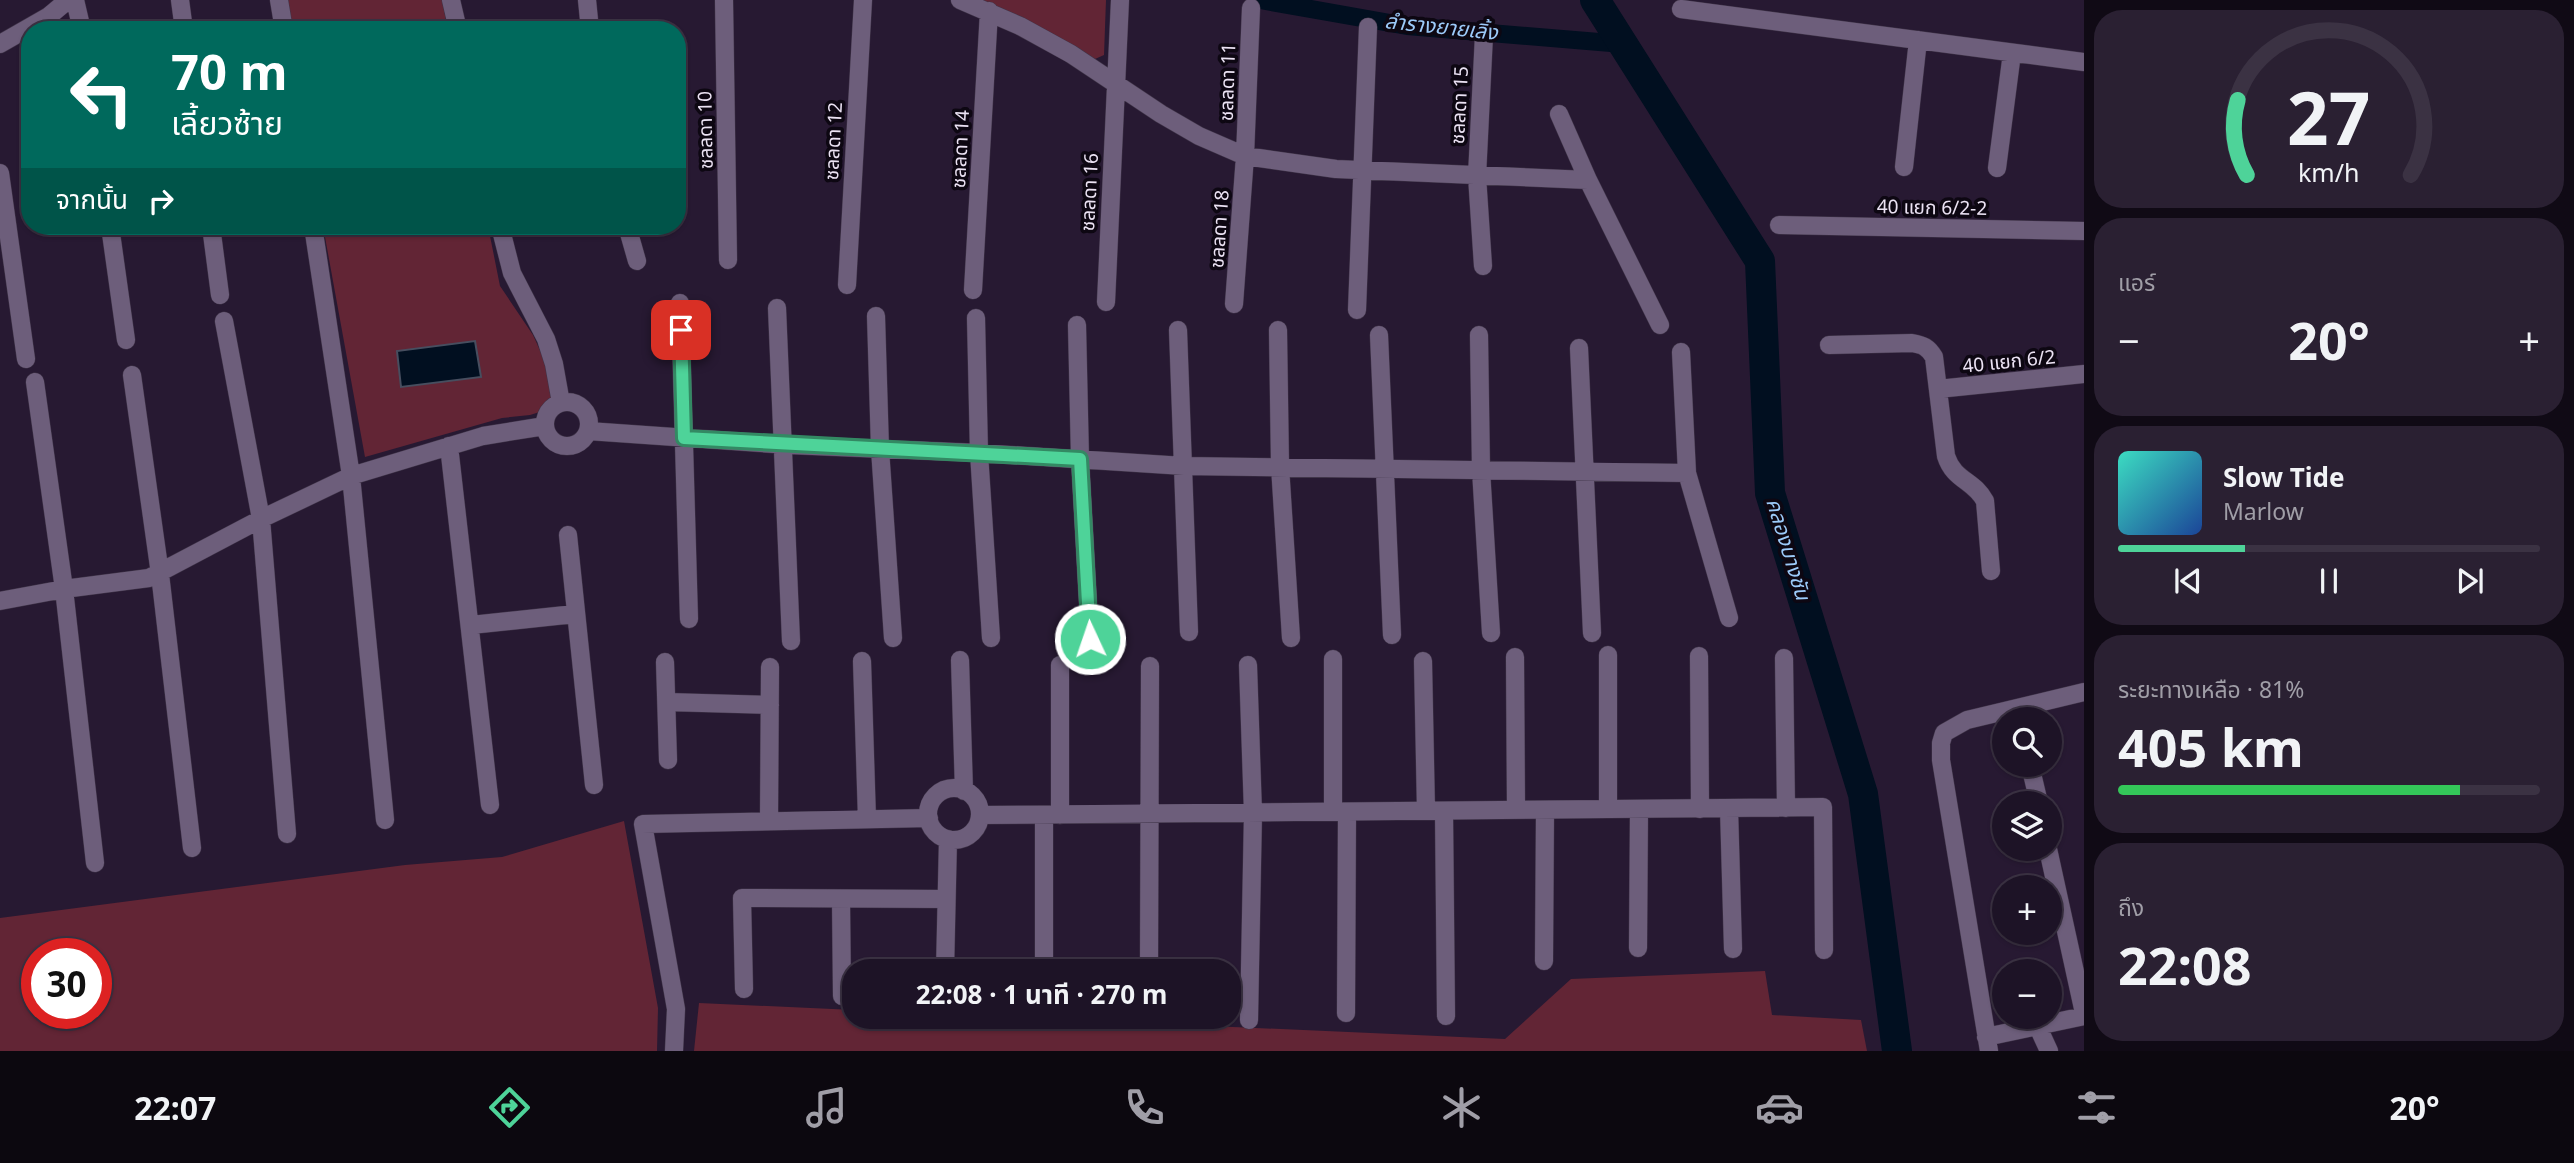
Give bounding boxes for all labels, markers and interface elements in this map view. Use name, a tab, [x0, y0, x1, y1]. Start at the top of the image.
water label: ลำรางยายเลิ้ง	[1383, 6, 1501, 46]
text: 70 m	[171, 38, 288, 104]
street label: ชลลดา 11	[1213, 42, 1241, 122]
icon: left	[56, 49, 147, 140]
street label: ชลลดา 15	[1444, 65, 1474, 145]
text: 27	[2287, 67, 2371, 166]
street label: ชลลดา 10	[691, 91, 719, 169]
text: เลี้ยวซ้าย	[171, 101, 283, 144]
street label: ชลลดา 12	[818, 101, 848, 181]
street label: ชลลดา 14	[945, 109, 975, 189]
street label: ชลลดา 16	[1074, 152, 1104, 232]
text: km/h	[2298, 155, 2360, 189]
text: จากนั้น	[56, 181, 128, 217]
icon: right	[142, 182, 180, 220]
street label: ชลลดา 18	[1203, 189, 1235, 269]
street label: 40 แยก 6/2-2	[1877, 193, 1987, 221]
text: แอร์	[2118, 266, 2155, 298]
pin	[651, 300, 711, 360]
text: 20°	[2288, 304, 2370, 375]
icon: arrive	[662, 311, 700, 349]
text: −	[2118, 314, 2140, 366]
text: +	[2518, 314, 2540, 366]
street label: 40 แยก 6/2	[1961, 343, 2057, 379]
text: Slow Tide	[2223, 459, 2345, 495]
water label: คลองบางชัน	[1760, 494, 1818, 604]
text: Marlow	[2223, 495, 2304, 527]
icon: previous	[2169, 562, 2207, 600]
icon: pause	[2310, 562, 2348, 600]
icon: next	[2451, 562, 2489, 600]
position arrow	[1053, 602, 1127, 676]
text: ระยะทางเหลือ · 81%	[2118, 673, 2304, 705]
map controls	[1992, 707, 2062, 1029]
button: search	[1992, 707, 2062, 777]
text: 405 km	[2118, 711, 2304, 782]
button: layers	[1992, 791, 2062, 861]
button: +	[1992, 875, 2062, 945]
text: ถึง	[2118, 891, 2144, 923]
text: 22:08	[2118, 929, 2252, 1000]
speed limit sign: 30	[21, 938, 112, 1029]
button: −	[1992, 959, 2062, 1029]
text: 22:08 · 1 นาที · 270 m	[916, 976, 1167, 1012]
icon: directions	[485, 1083, 534, 1132]
icon: music	[802, 1083, 851, 1132]
icon: phone	[1120, 1083, 1169, 1132]
icon: climate	[1437, 1083, 1486, 1132]
icon: car	[1755, 1083, 1804, 1132]
icon: filters	[2072, 1083, 2121, 1132]
text: 22:07	[134, 1086, 216, 1129]
text: 20°	[2390, 1086, 2440, 1129]

